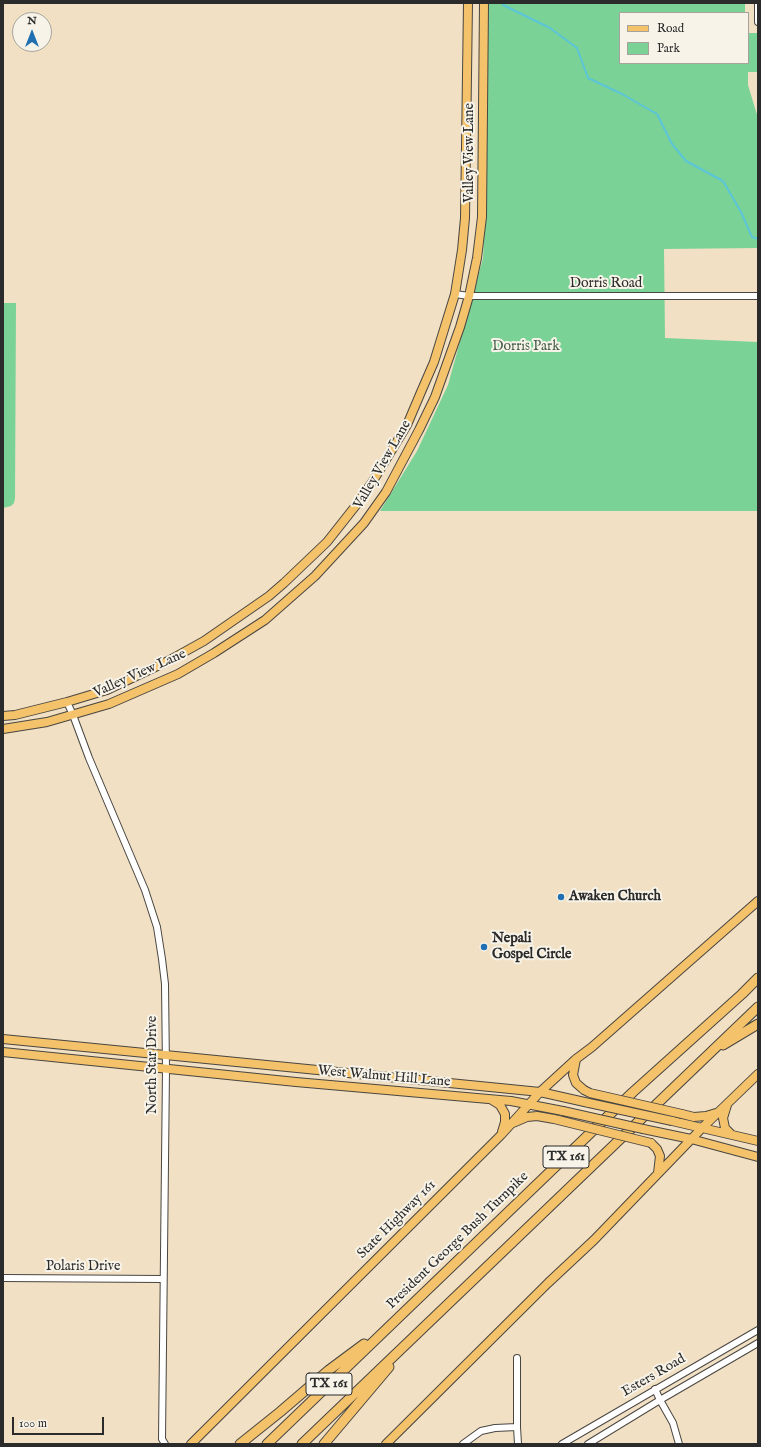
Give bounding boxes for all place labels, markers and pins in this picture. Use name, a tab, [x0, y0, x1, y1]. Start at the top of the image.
place label: Awaken Church	[569, 889, 661, 905]
marker: Awaken Church	[556, 892, 566, 902]
place label: Nepali Gospel Circle	[492, 931, 572, 964]
marker: Nepali Gospel Circle	[479, 942, 489, 952]

